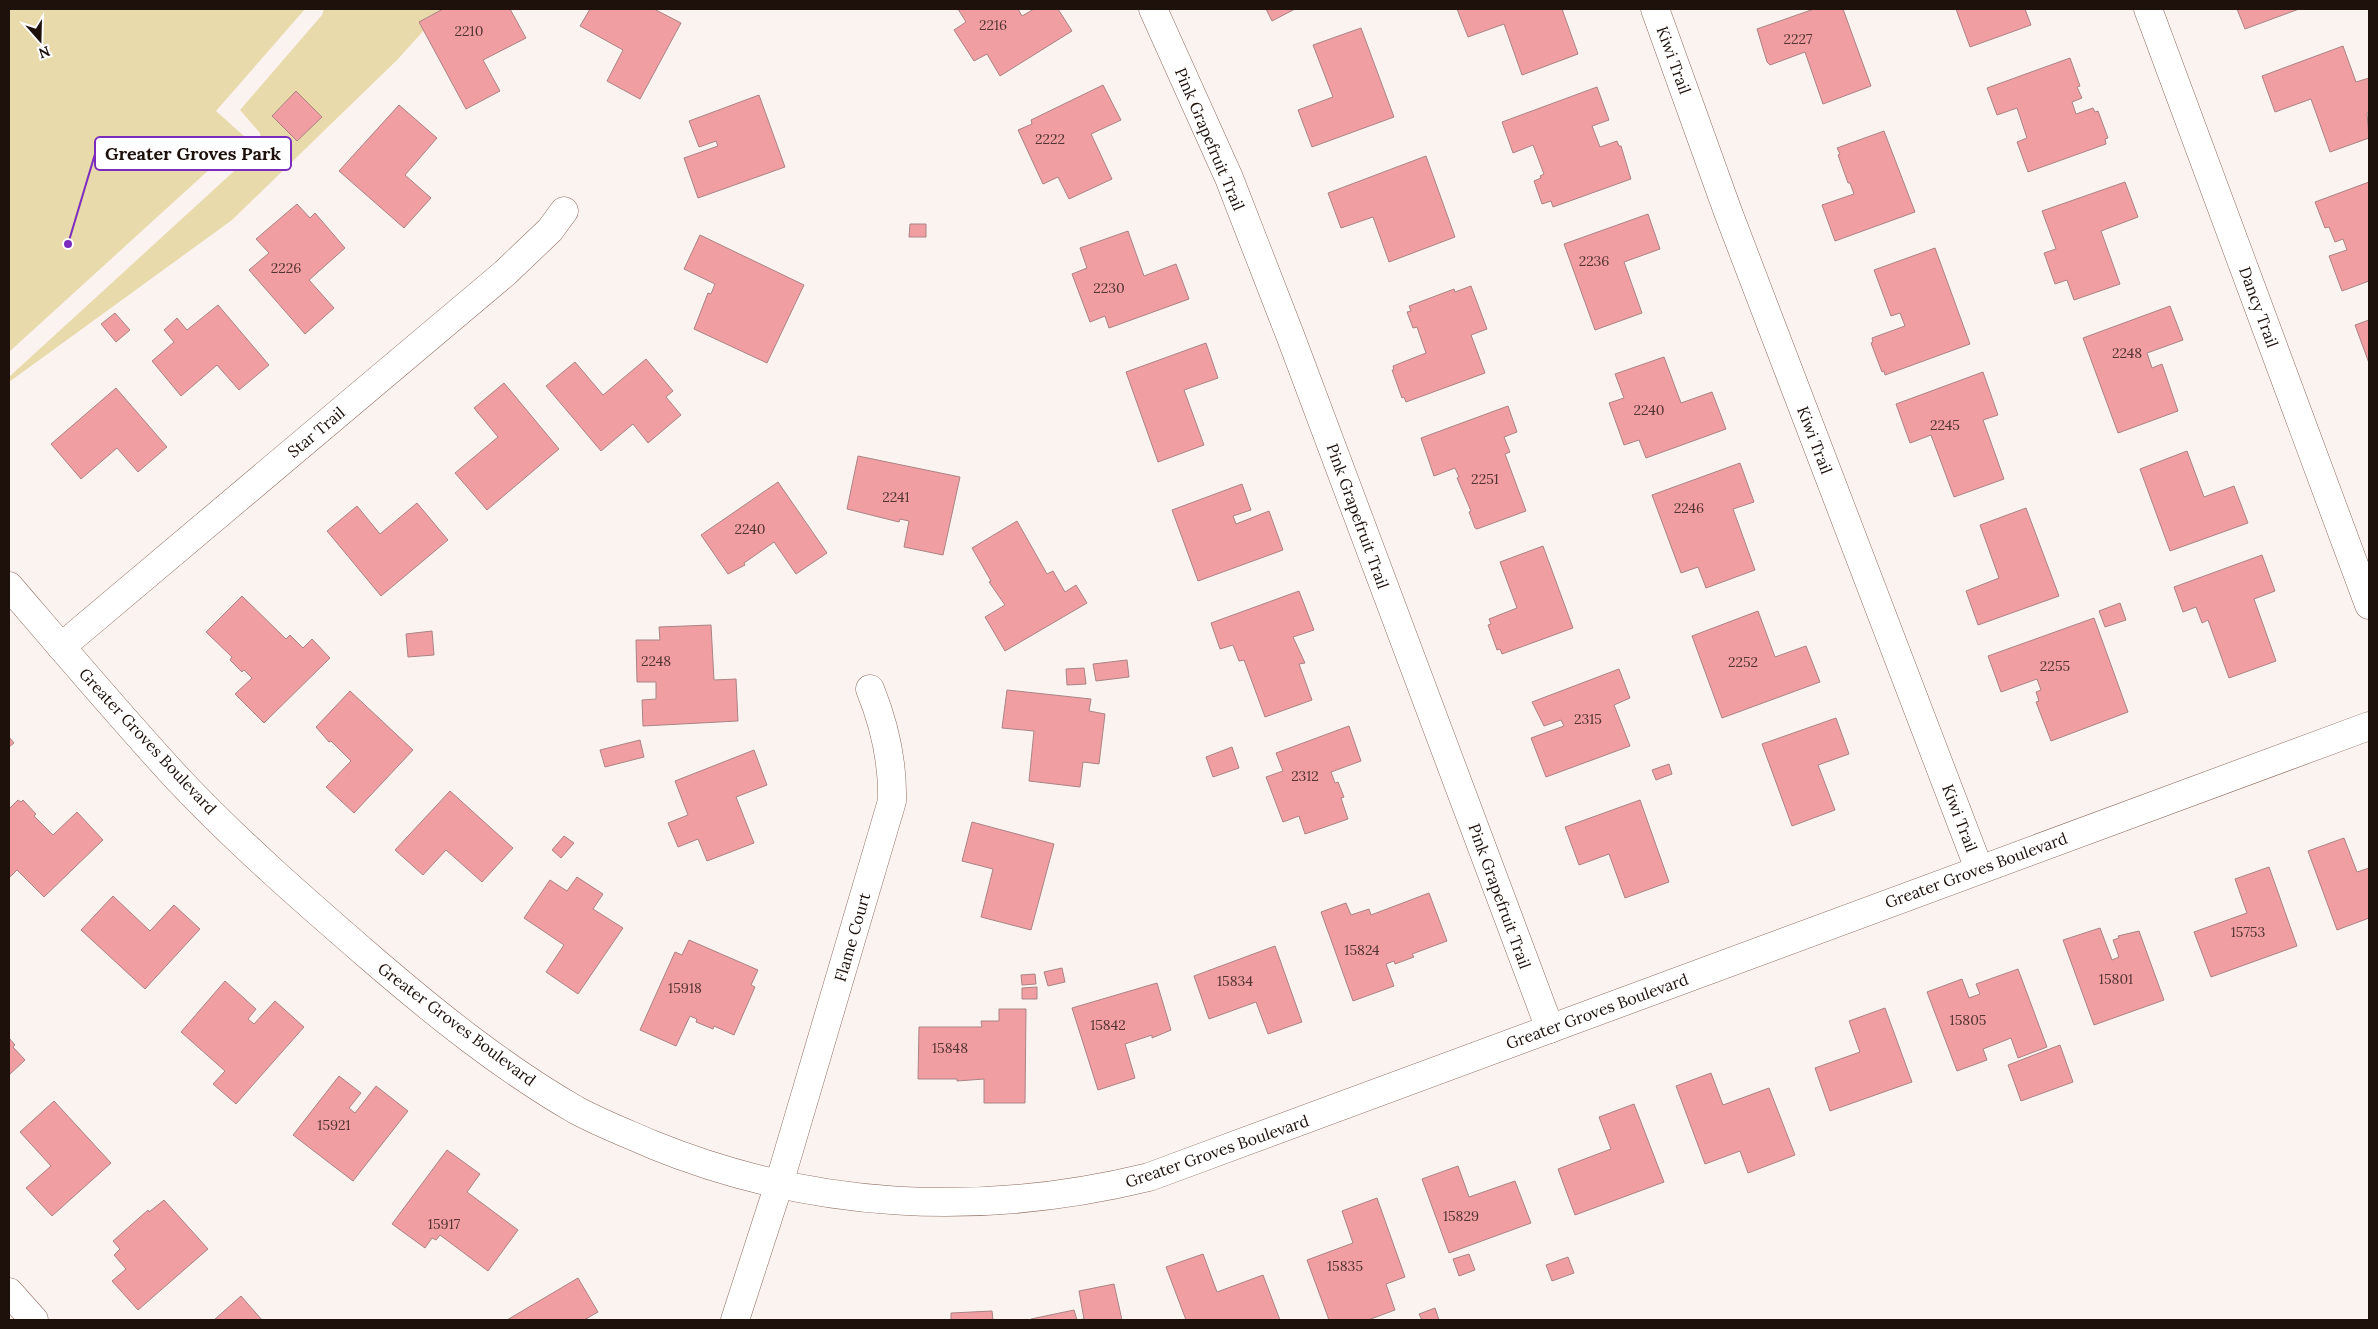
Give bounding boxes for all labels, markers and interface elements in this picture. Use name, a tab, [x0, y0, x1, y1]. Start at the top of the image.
north arrow	[15, 15, 65, 65]
house number: 2216	[979, 16, 1007, 34]
house number: 2210	[455, 22, 483, 40]
street label: Kiwi Trail	[1652, 23, 1696, 97]
house number: 2227	[1783, 30, 1813, 48]
text: N	[36, 42, 53, 63]
street label: Pink Grapefruit Trail	[1171, 65, 1249, 213]
house number: 2222	[1035, 130, 1065, 148]
callout: Greater Groves Park	[95, 137, 291, 170]
text: Greater Groves Park	[105, 142, 281, 165]
house number: 2236	[1579, 252, 1609, 270]
house number: 2226	[271, 259, 301, 277]
street label: Dancy Trail	[2235, 264, 2283, 350]
house number: 2230	[1093, 279, 1125, 297]
house number: 2248	[2112, 344, 2142, 362]
house number: 2240	[1633, 401, 1665, 419]
street label: Star Trail	[283, 402, 349, 462]
street label: Kiwi Trail	[1793, 403, 1837, 477]
house number: 2245	[1930, 416, 1960, 434]
street label: Pink Grapefruit Trail	[1322, 441, 1394, 591]
house number: 2251	[1471, 470, 1499, 488]
house number: 2241	[882, 488, 910, 506]
house number: 2246	[1674, 499, 1704, 517]
house number: 2240	[734, 520, 766, 538]
house number: 2248	[641, 652, 671, 670]
house number: 2252	[1728, 653, 1758, 671]
house number: 2255	[2040, 657, 2070, 675]
street label: Greater Groves Boulevard	[75, 664, 221, 819]
house number: 2315	[1574, 710, 1602, 728]
house number: 2312	[1291, 767, 1319, 785]
street label: Kiwi Trail	[1938, 781, 1982, 855]
street label: Pink Grapefruit Trail	[1464, 821, 1536, 971]
street label: Greater Groves Boulevard	[1882, 828, 2070, 912]
street label: Flame Court	[830, 889, 874, 984]
house number: 15753	[2231, 923, 2266, 941]
house number: 15824	[1344, 941, 1380, 959]
street label: Greater Groves Boulevard	[374, 958, 540, 1090]
street label: Greater Groves Boulevard	[1503, 969, 1691, 1053]
house number: 15801	[2099, 970, 2133, 988]
house number: 15834	[1217, 972, 1253, 990]
house number: 15918	[668, 979, 702, 997]
house number: 15805	[1950, 1011, 1986, 1029]
house number: 15842	[1090, 1016, 1126, 1034]
house number: 15848	[932, 1039, 968, 1057]
street label: Greater Groves Boulevard	[1123, 1110, 1312, 1192]
house number: 15921	[317, 1116, 351, 1134]
house number: 15829	[1443, 1207, 1479, 1225]
house number: 15917	[428, 1215, 461, 1233]
house number: 15835	[1327, 1257, 1363, 1275]

